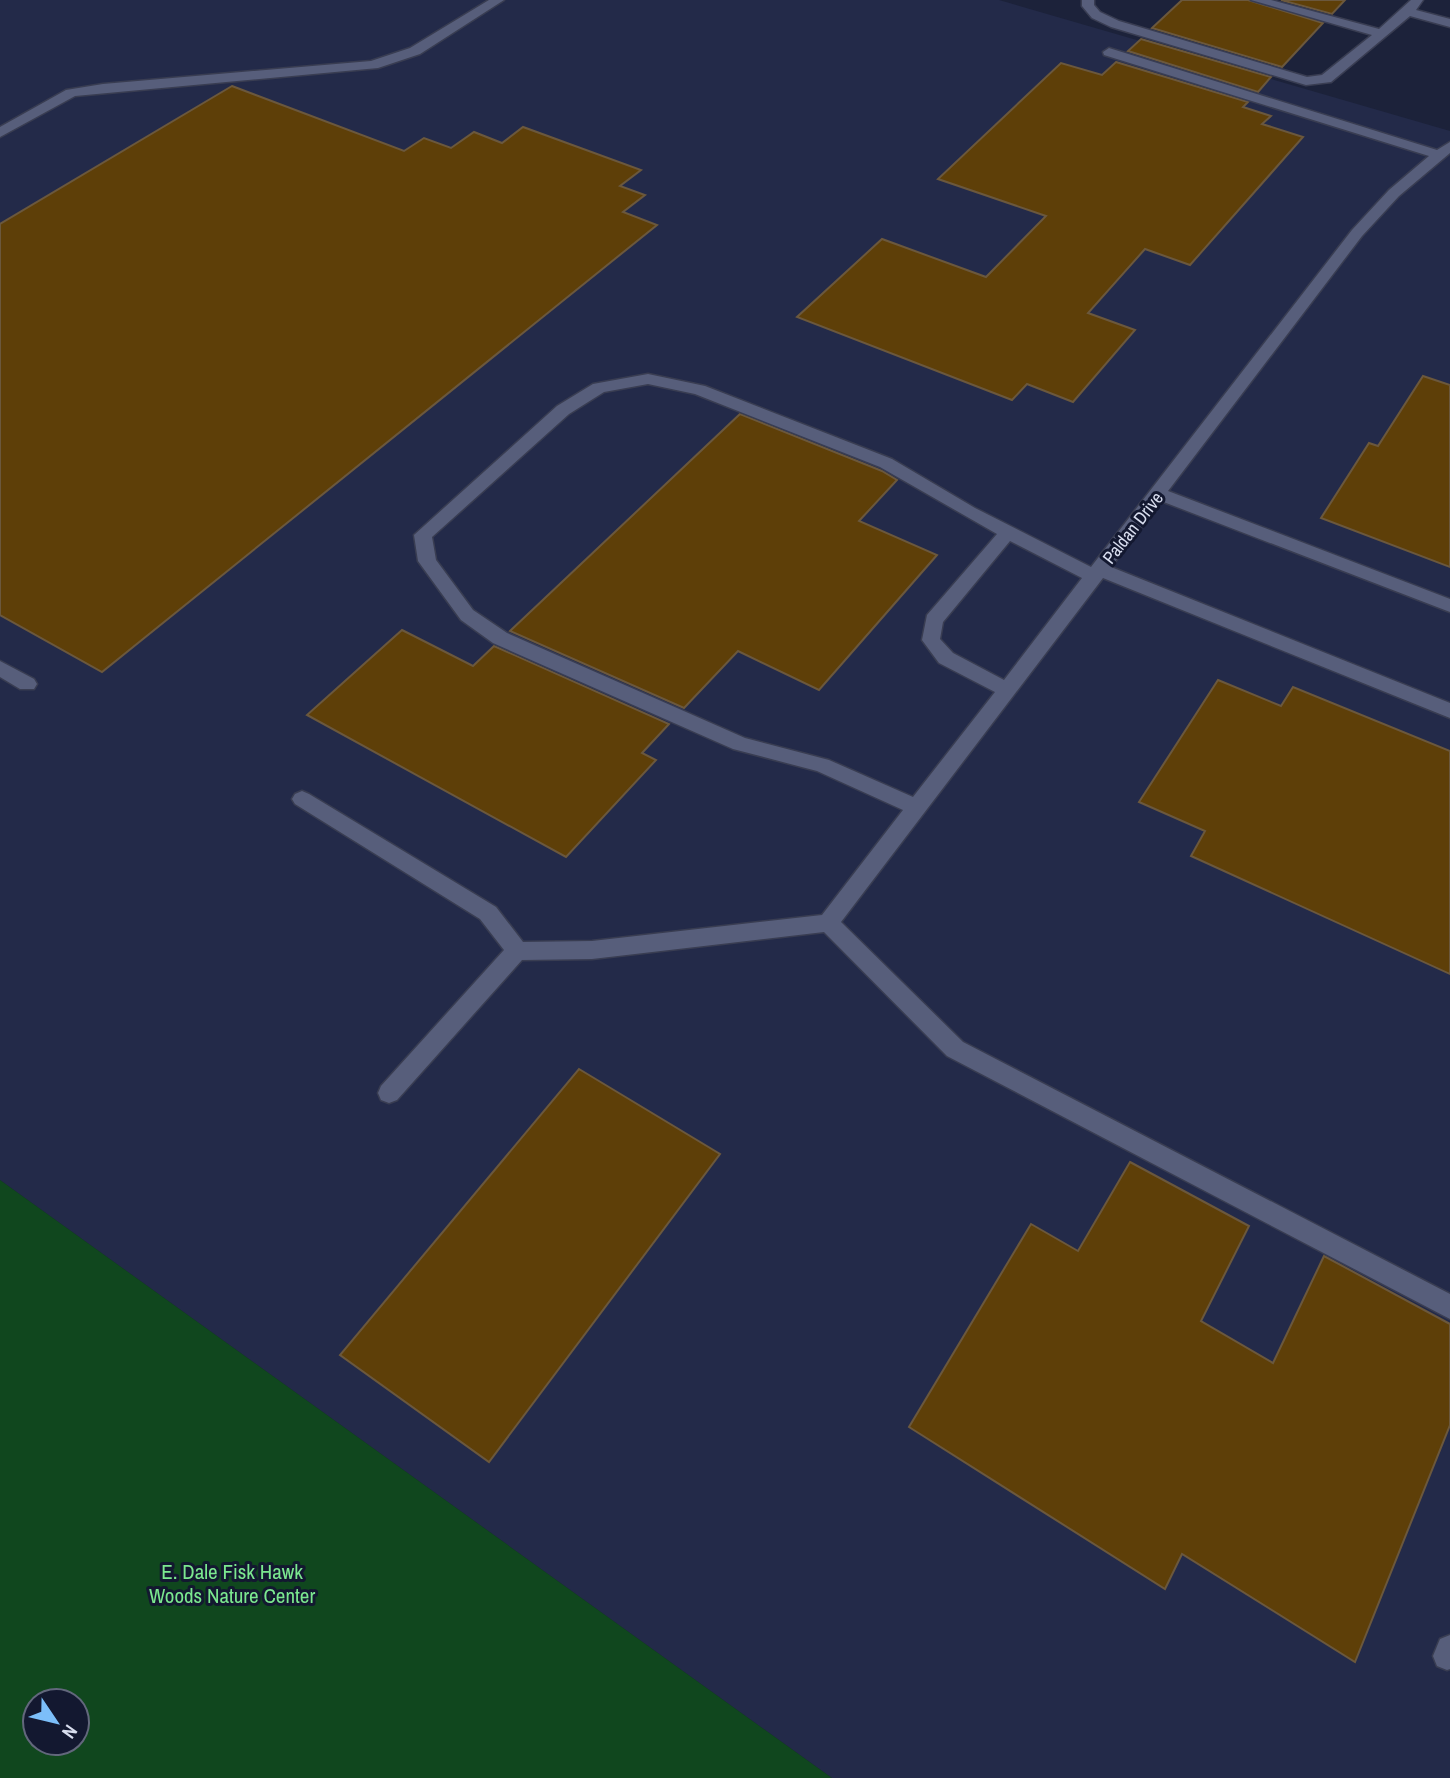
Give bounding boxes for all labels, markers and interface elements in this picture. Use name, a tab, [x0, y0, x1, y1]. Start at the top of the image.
street label: Paldan Drive	[1096, 486, 1169, 569]
park label: E. Dale Fisk Hawk Woods Nature Center	[149, 1557, 315, 1610]
north arrow	[21, 1687, 91, 1757]
text: N	[56, 1720, 84, 1744]

